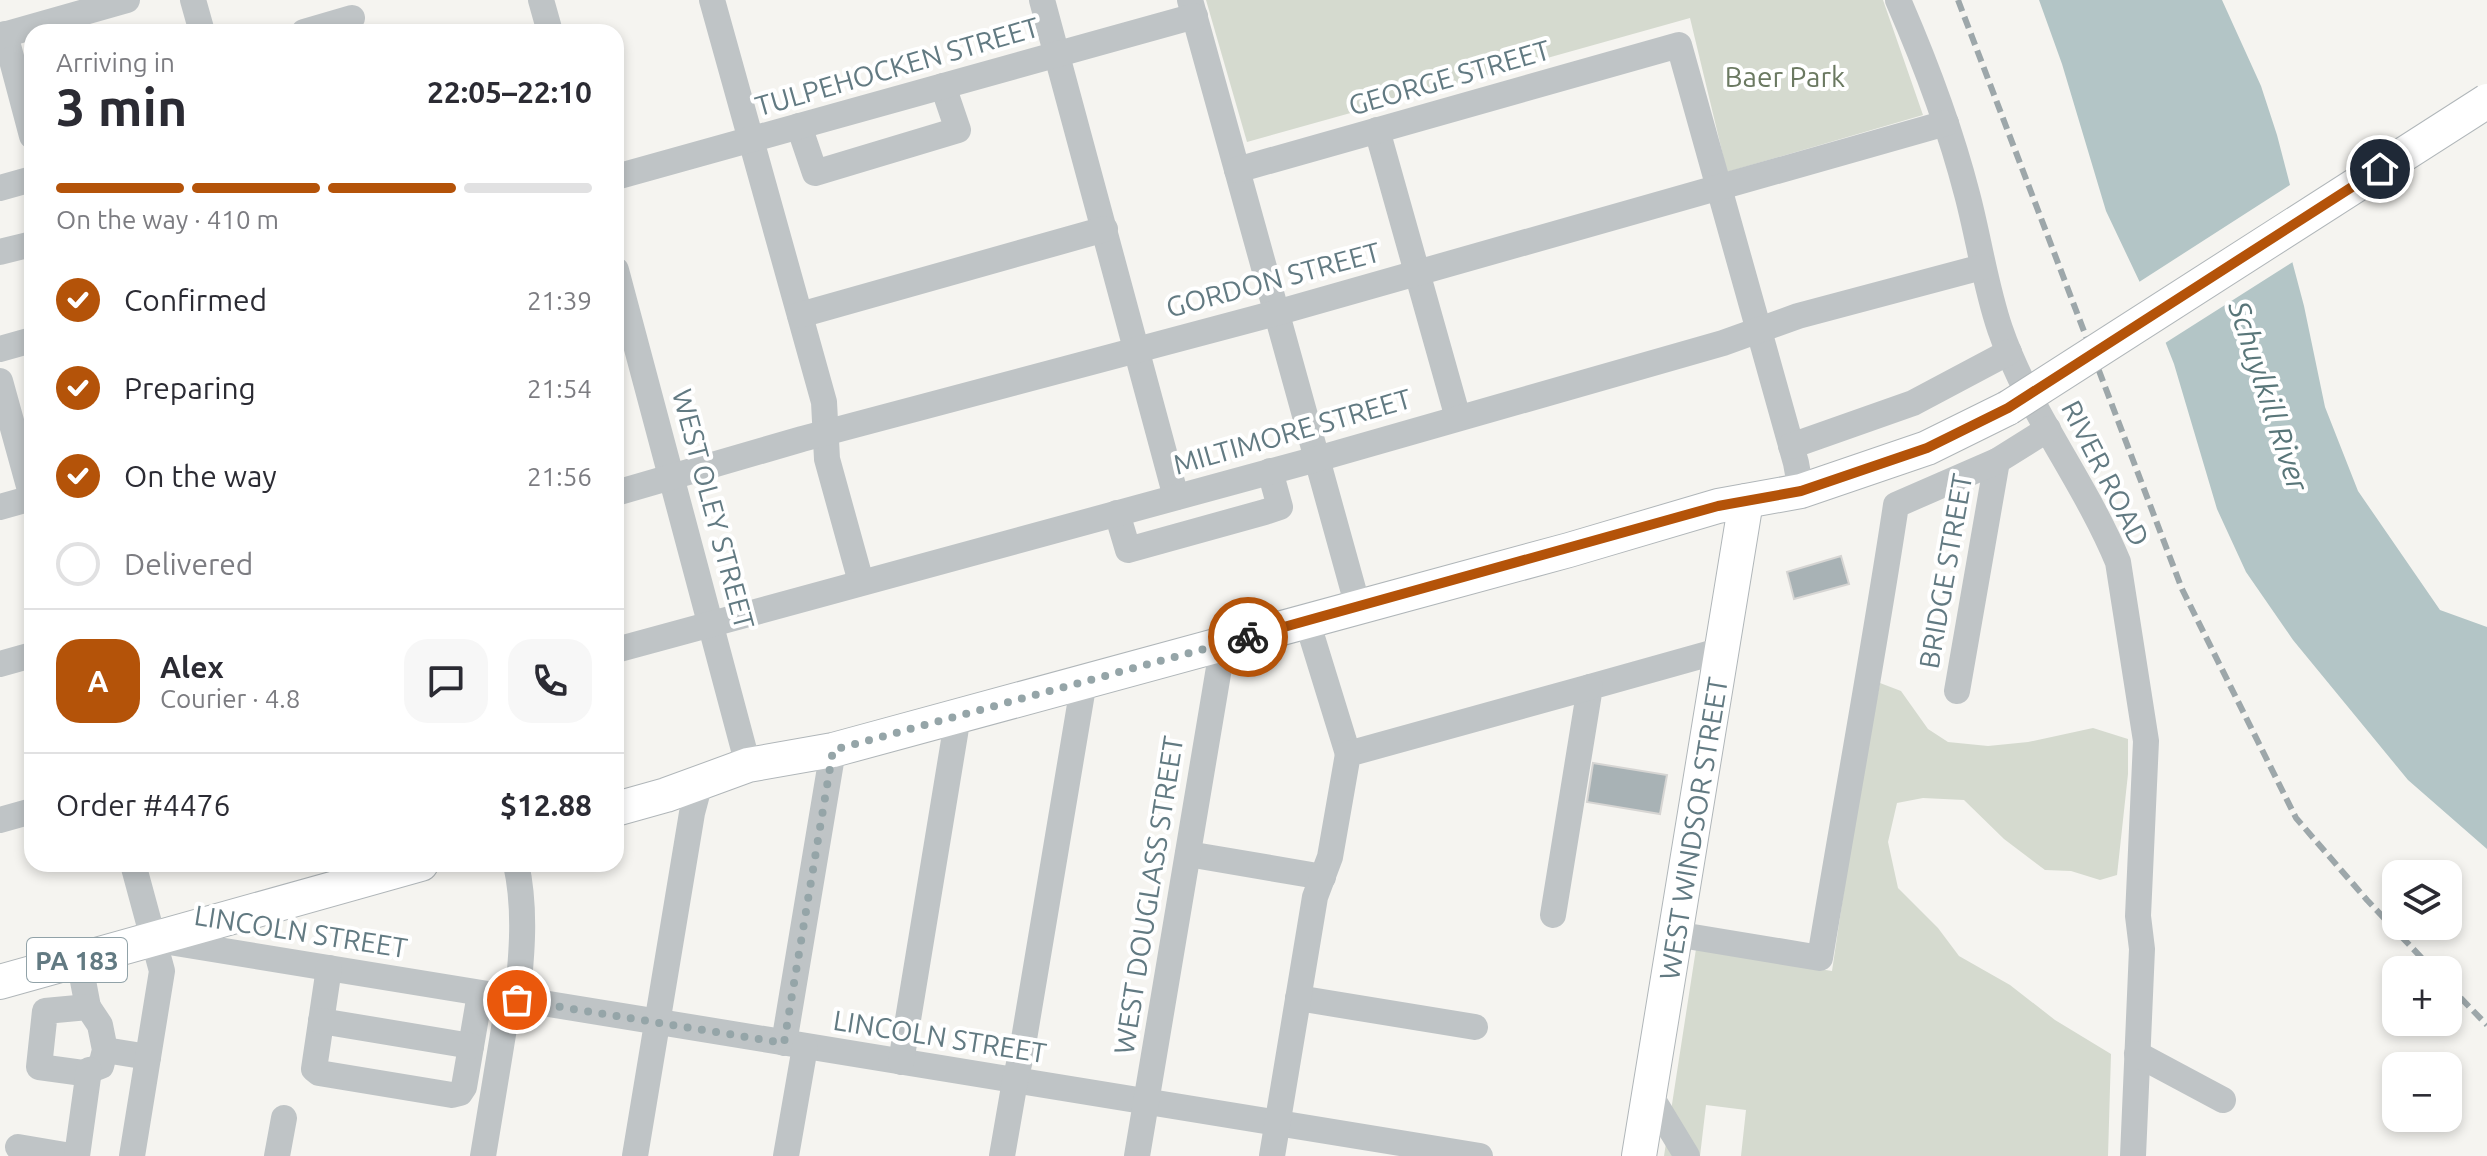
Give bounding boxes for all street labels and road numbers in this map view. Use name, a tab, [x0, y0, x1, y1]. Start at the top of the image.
street label: TULPEHOCKEN STREET	[752, 11, 1043, 121]
street label: GEORGE STREET	[1345, 33, 1554, 121]
street label: GORDON STREET	[1163, 235, 1384, 322]
street label: MILTIMORE STREET	[1169, 382, 1415, 480]
street label: WEST OLEY STREET	[667, 386, 761, 633]
street label: RIVER ROAD	[2056, 395, 2156, 551]
street label: BRIDGE STREET	[1913, 471, 1977, 671]
street label: WEST WINDSOR STREET	[1653, 674, 1733, 982]
street label: WEST DOUGLASS STREET	[1108, 733, 1189, 1056]
street label: LINCOLN STREET	[192, 899, 410, 963]
road number: PA 183	[27, 938, 127, 982]
street label: LINCOLN STREET	[831, 1004, 1049, 1068]

